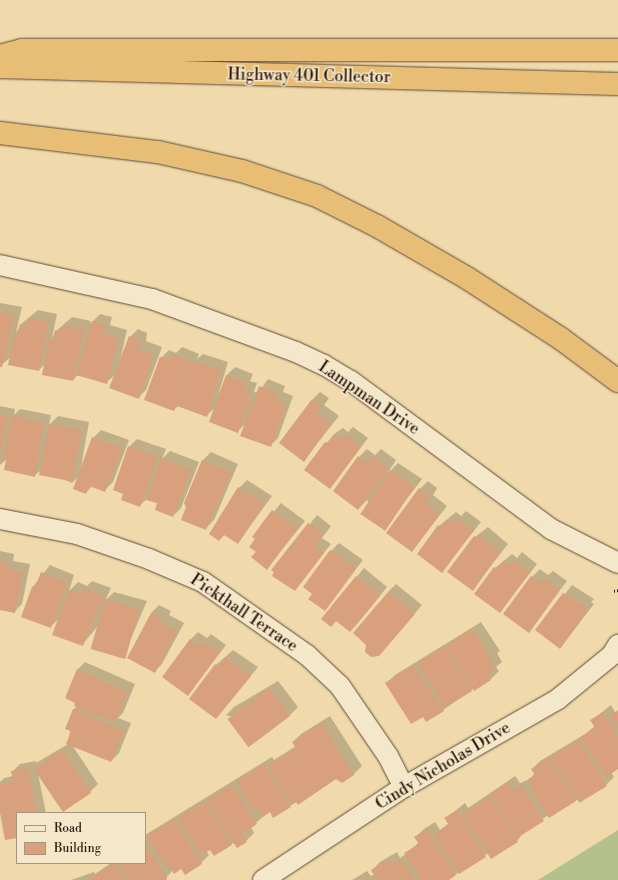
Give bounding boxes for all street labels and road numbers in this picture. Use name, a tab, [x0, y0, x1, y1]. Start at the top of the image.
street label: Highway 401 Collector	[227, 65, 391, 87]
street label: Lampman Drive	[315, 357, 423, 439]
street label: Pickthall Terrace	[187, 570, 301, 656]
street label: Cindy Nicholas Drive	[372, 718, 514, 814]

